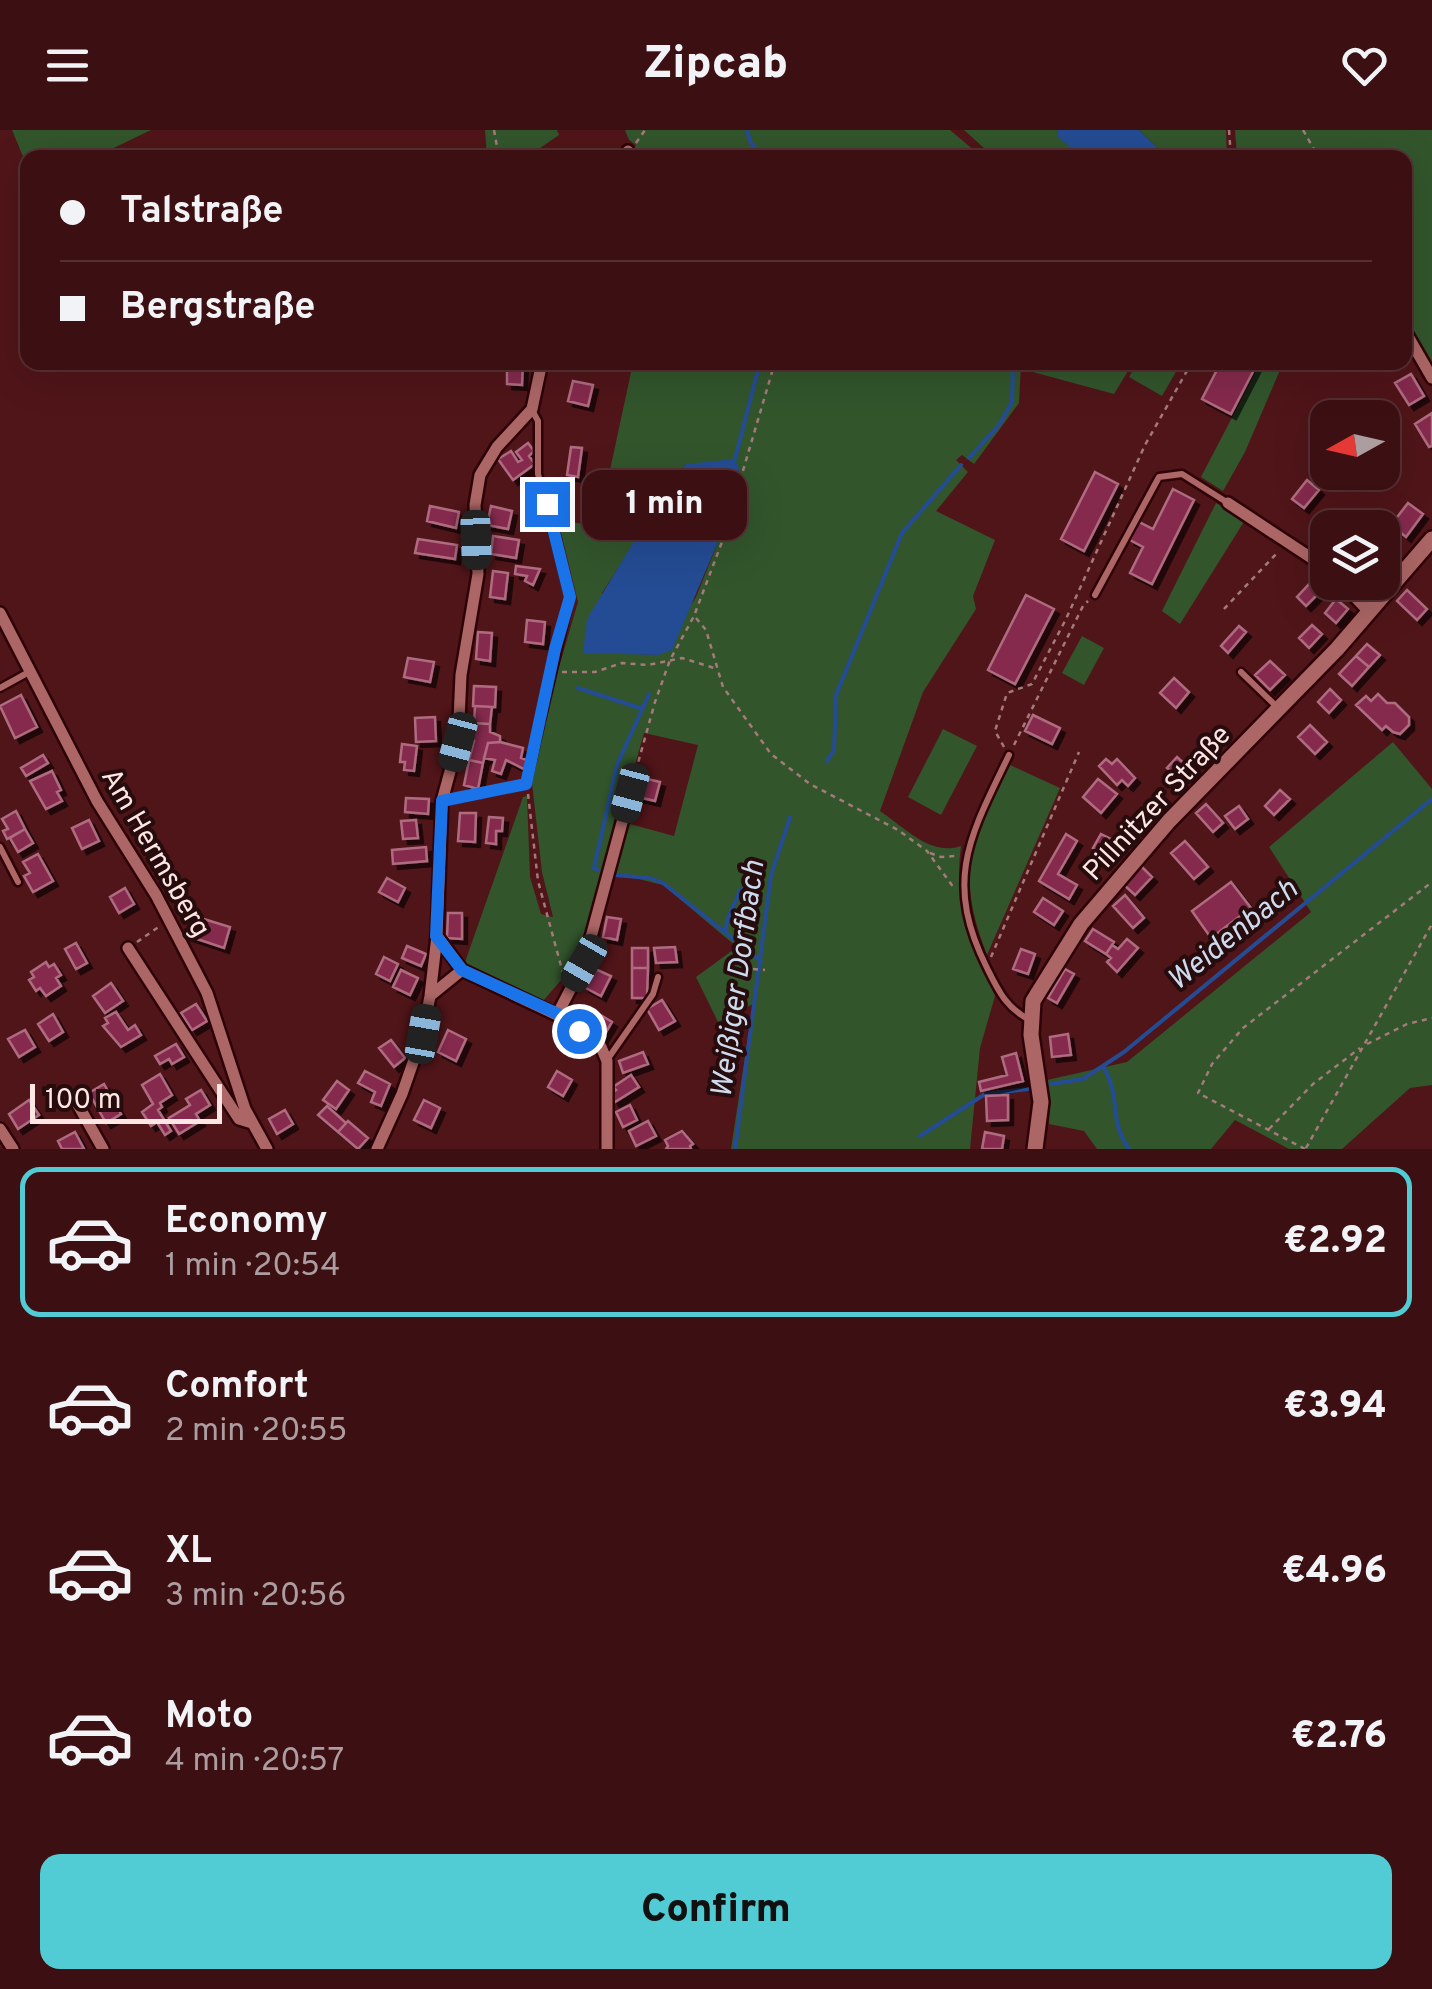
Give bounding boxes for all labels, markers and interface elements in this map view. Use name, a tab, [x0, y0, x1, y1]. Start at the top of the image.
text: Zipcab	[644, 37, 788, 94]
icon: menu	[40, 38, 95, 93]
icon: heart	[1337, 38, 1392, 93]
text: Talstraße	[120, 188, 284, 237]
text: Bergstraße	[120, 284, 315, 333]
north arrow	[1310, 400, 1400, 490]
map controls	[1310, 400, 1400, 600]
callout: 1 min	[582, 469, 747, 539]
route end	[525, 482, 570, 527]
text: 1 min	[625, 485, 704, 525]
car	[460, 509, 492, 571]
button: layers	[1310, 510, 1400, 600]
car	[436, 709, 480, 775]
street label: Pillnitzer Straße	[1077, 718, 1240, 890]
car	[608, 760, 652, 826]
street label: Am Hermsberg	[91, 762, 217, 945]
water label: Weißiger Dorfbach	[704, 858, 774, 1100]
water label: Weidenbach	[1161, 872, 1306, 1000]
car	[556, 930, 612, 996]
car	[403, 1002, 443, 1066]
route start	[557, 1009, 602, 1054]
scale bar	[30, 1079, 222, 1124]
text: 100 m	[45, 1083, 121, 1119]
icon: car	[45, 1197, 135, 1287]
text: Economy	[165, 1198, 327, 1247]
text: €2.92	[1283, 1218, 1387, 1267]
text: 1 min · 20:54	[165, 1247, 340, 1287]
icon: car	[45, 1362, 135, 1452]
text: Comfort	[165, 1363, 309, 1412]
text: €3.94	[1283, 1383, 1387, 1432]
text: 2 min · 20:55	[165, 1412, 347, 1452]
icon: car	[45, 1527, 135, 1617]
text: XL	[165, 1528, 212, 1577]
text: €4.96	[1281, 1548, 1387, 1597]
text: 3 min · 20:56	[165, 1577, 346, 1617]
icon: car	[45, 1692, 135, 1782]
text: Moto	[165, 1693, 253, 1742]
text: €2.76	[1291, 1713, 1387, 1762]
text: 4 min · 20:57	[165, 1742, 344, 1782]
button: Confirm	[40, 1854, 1392, 1969]

